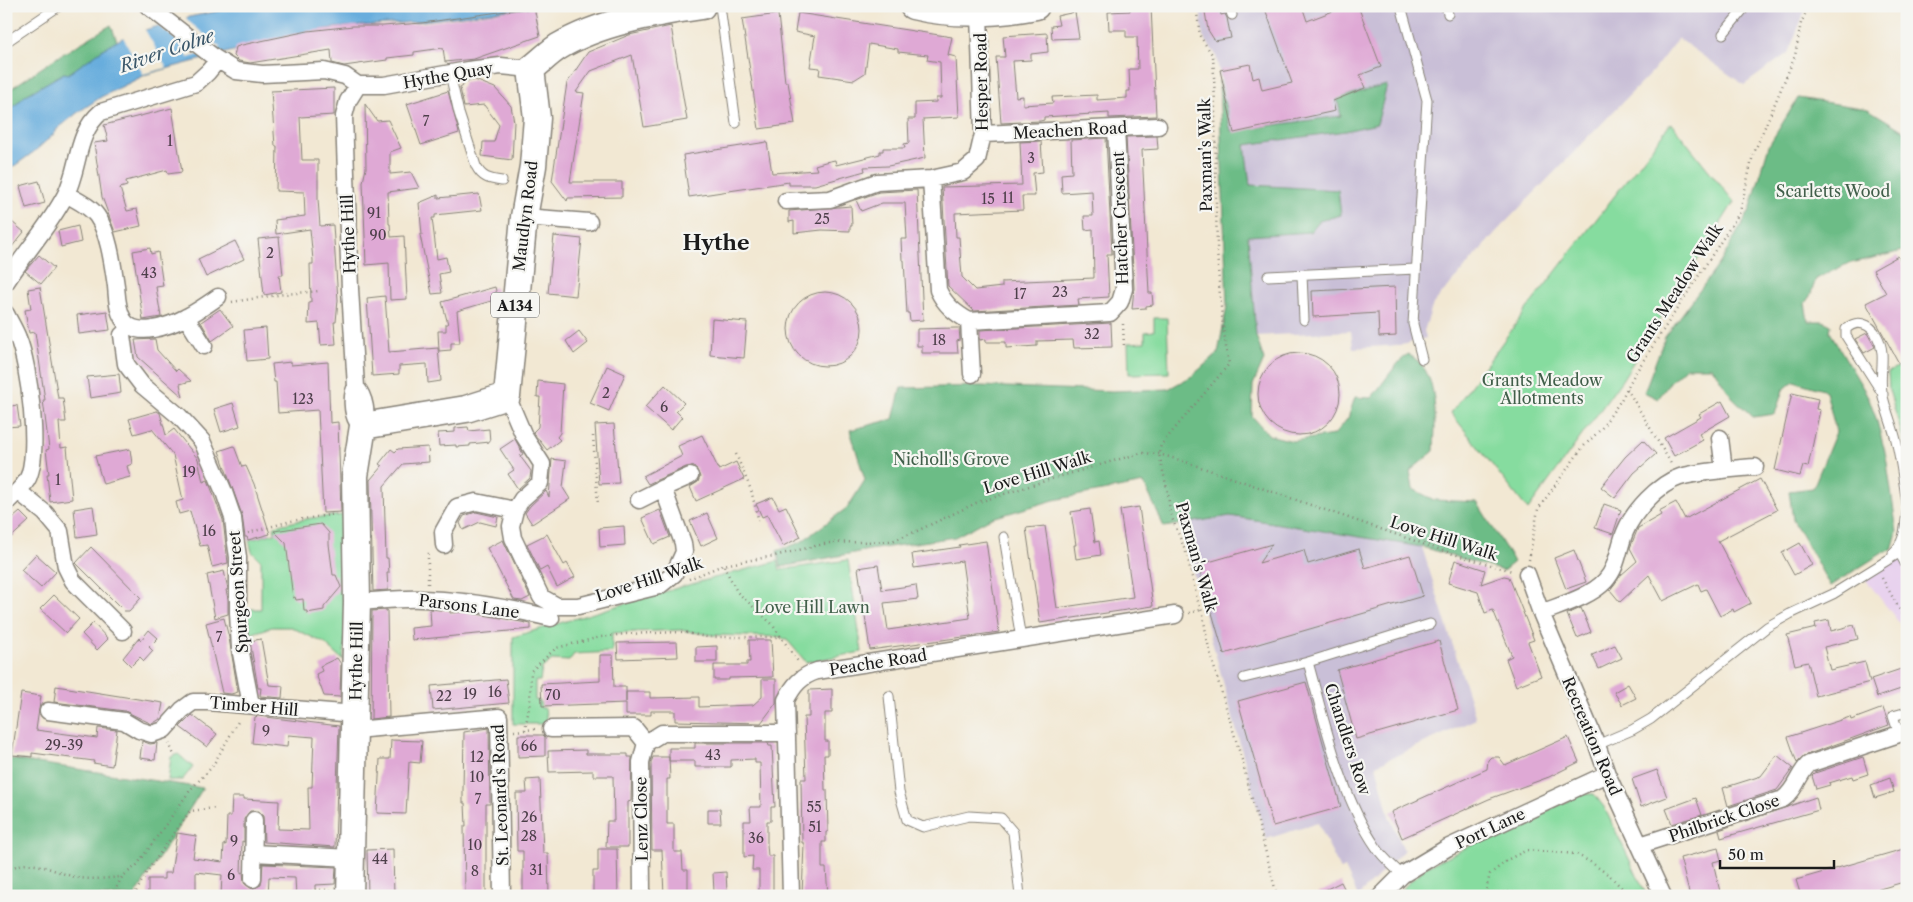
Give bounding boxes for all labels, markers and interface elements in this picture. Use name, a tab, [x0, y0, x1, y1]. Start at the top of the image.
water label: River Colne	[115, 24, 218, 78]
street label: Hesper Road	[970, 32, 992, 131]
street label: Hythe Quay	[401, 57, 496, 93]
street label: Paxman's Walk	[1194, 97, 1216, 212]
house number: 7	[423, 112, 430, 130]
street label: Meachen Road	[1012, 117, 1128, 143]
house number: 1	[167, 132, 173, 150]
house number: 3	[1027, 149, 1035, 167]
street label: Hatcher Crescent	[1108, 151, 1132, 285]
street label: Maudlyn Road	[508, 159, 542, 273]
park label: Scarletts Wood	[1776, 181, 1890, 201]
house number: 11	[1002, 189, 1014, 207]
house number: 15	[981, 190, 995, 208]
street label: Hythe Hill	[337, 194, 359, 274]
house number: 91	[367, 204, 381, 222]
house number: 25	[814, 210, 830, 228]
street label: Grants Meadow Walk	[1621, 219, 1727, 366]
house number: 90	[369, 226, 387, 244]
district label: Hythe	[683, 230, 749, 255]
house number: 2	[266, 244, 274, 262]
house number: 43	[141, 264, 157, 282]
house number: 23	[1052, 283, 1068, 301]
house number: 17	[1014, 285, 1026, 303]
road number: A134	[491, 292, 539, 318]
house number: 32	[1084, 325, 1100, 343]
house number: 18	[932, 331, 946, 349]
park label: Grants Meadow Allotments	[1482, 370, 1603, 408]
house number: 2	[602, 384, 610, 402]
house number: 123	[292, 390, 314, 408]
house number: 6	[660, 398, 668, 416]
street label: Love Hill Walk	[981, 446, 1094, 498]
park label: Nicholl's Grove	[893, 449, 1009, 469]
house number: 19	[182, 463, 196, 481]
house number: 1	[55, 471, 61, 489]
street label: Paxman's Walk	[1172, 500, 1222, 615]
street label: Love Hill Walk	[1388, 511, 1501, 565]
house number: 16	[202, 522, 216, 540]
street label: Spurgeon Street	[224, 530, 252, 654]
street label: Love Hill Walk	[593, 552, 706, 606]
street label: Parsons Lane	[417, 590, 521, 622]
park label: Love Hill Lawn	[754, 597, 870, 617]
street label: Hythe Hill	[345, 621, 367, 701]
house number: 7	[216, 628, 223, 646]
street label: Peache Road	[828, 644, 929, 680]
street label: Recreation Road	[1558, 674, 1626, 799]
street label: Chandlers Row	[1321, 681, 1376, 798]
house number: 16	[488, 683, 502, 701]
house number: 19	[463, 685, 477, 703]
house number: 70	[545, 686, 561, 704]
house number: 22	[436, 687, 452, 705]
street label: Timber Hill	[209, 692, 299, 720]
house number: 9	[262, 722, 270, 740]
street label: St. Leonard's Road	[488, 724, 512, 866]
house number: 29-39	[45, 736, 83, 754]
house number: 66	[521, 737, 537, 755]
house number: 43	[705, 746, 721, 764]
house number: 12	[470, 748, 484, 766]
house number: 10	[470, 768, 484, 786]
street label: Lenz Close	[630, 776, 652, 862]
house number: 7	[475, 790, 482, 808]
street label: Philbrick Close	[1666, 790, 1782, 846]
house number: 55	[806, 798, 822, 816]
street label: Port Lane	[1452, 803, 1528, 853]
house number: 26	[521, 808, 537, 826]
house number: 51	[808, 818, 822, 836]
house number: 28	[521, 827, 537, 845]
house number: 36	[748, 829, 764, 847]
house number: 9	[230, 832, 238, 850]
house number: 10	[468, 836, 482, 854]
scale bar	[1720, 837, 1834, 869]
text: 50 m	[1728, 845, 1764, 864]
house number: 44	[372, 850, 388, 868]
house number: 31	[529, 861, 543, 879]
house number: 8	[471, 862, 479, 880]
house number: 6	[227, 866, 235, 884]

